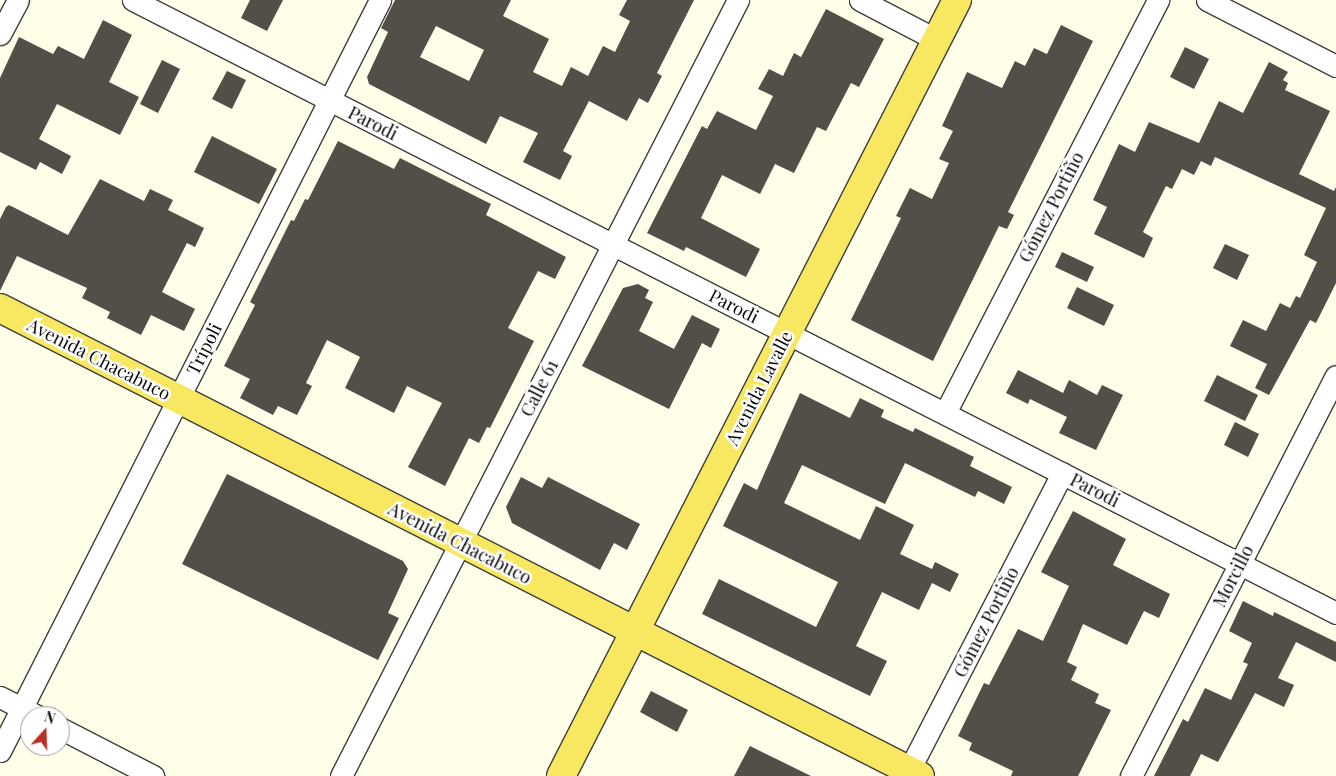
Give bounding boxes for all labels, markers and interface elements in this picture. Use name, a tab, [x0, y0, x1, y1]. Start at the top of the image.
street label: Parodi	[345, 101, 401, 145]
street label: Gómez Portiño	[1014, 148, 1088, 266]
street label: Parodi	[706, 284, 762, 328]
street label: Avenida Chacabuco	[24, 314, 174, 404]
street label: Trípoli	[182, 320, 226, 378]
street label: Avenida Lavalle	[721, 327, 797, 449]
street label: Calle 61	[516, 356, 562, 420]
street label: Parodi	[1067, 468, 1123, 512]
street label: Avenida Chacabuco	[385, 498, 535, 588]
street label: Morcillo	[1208, 541, 1258, 611]
street label: Gómez Portiño	[949, 563, 1023, 681]
north arrow	[20, 706, 70, 756]
text: N	[42, 707, 58, 728]

